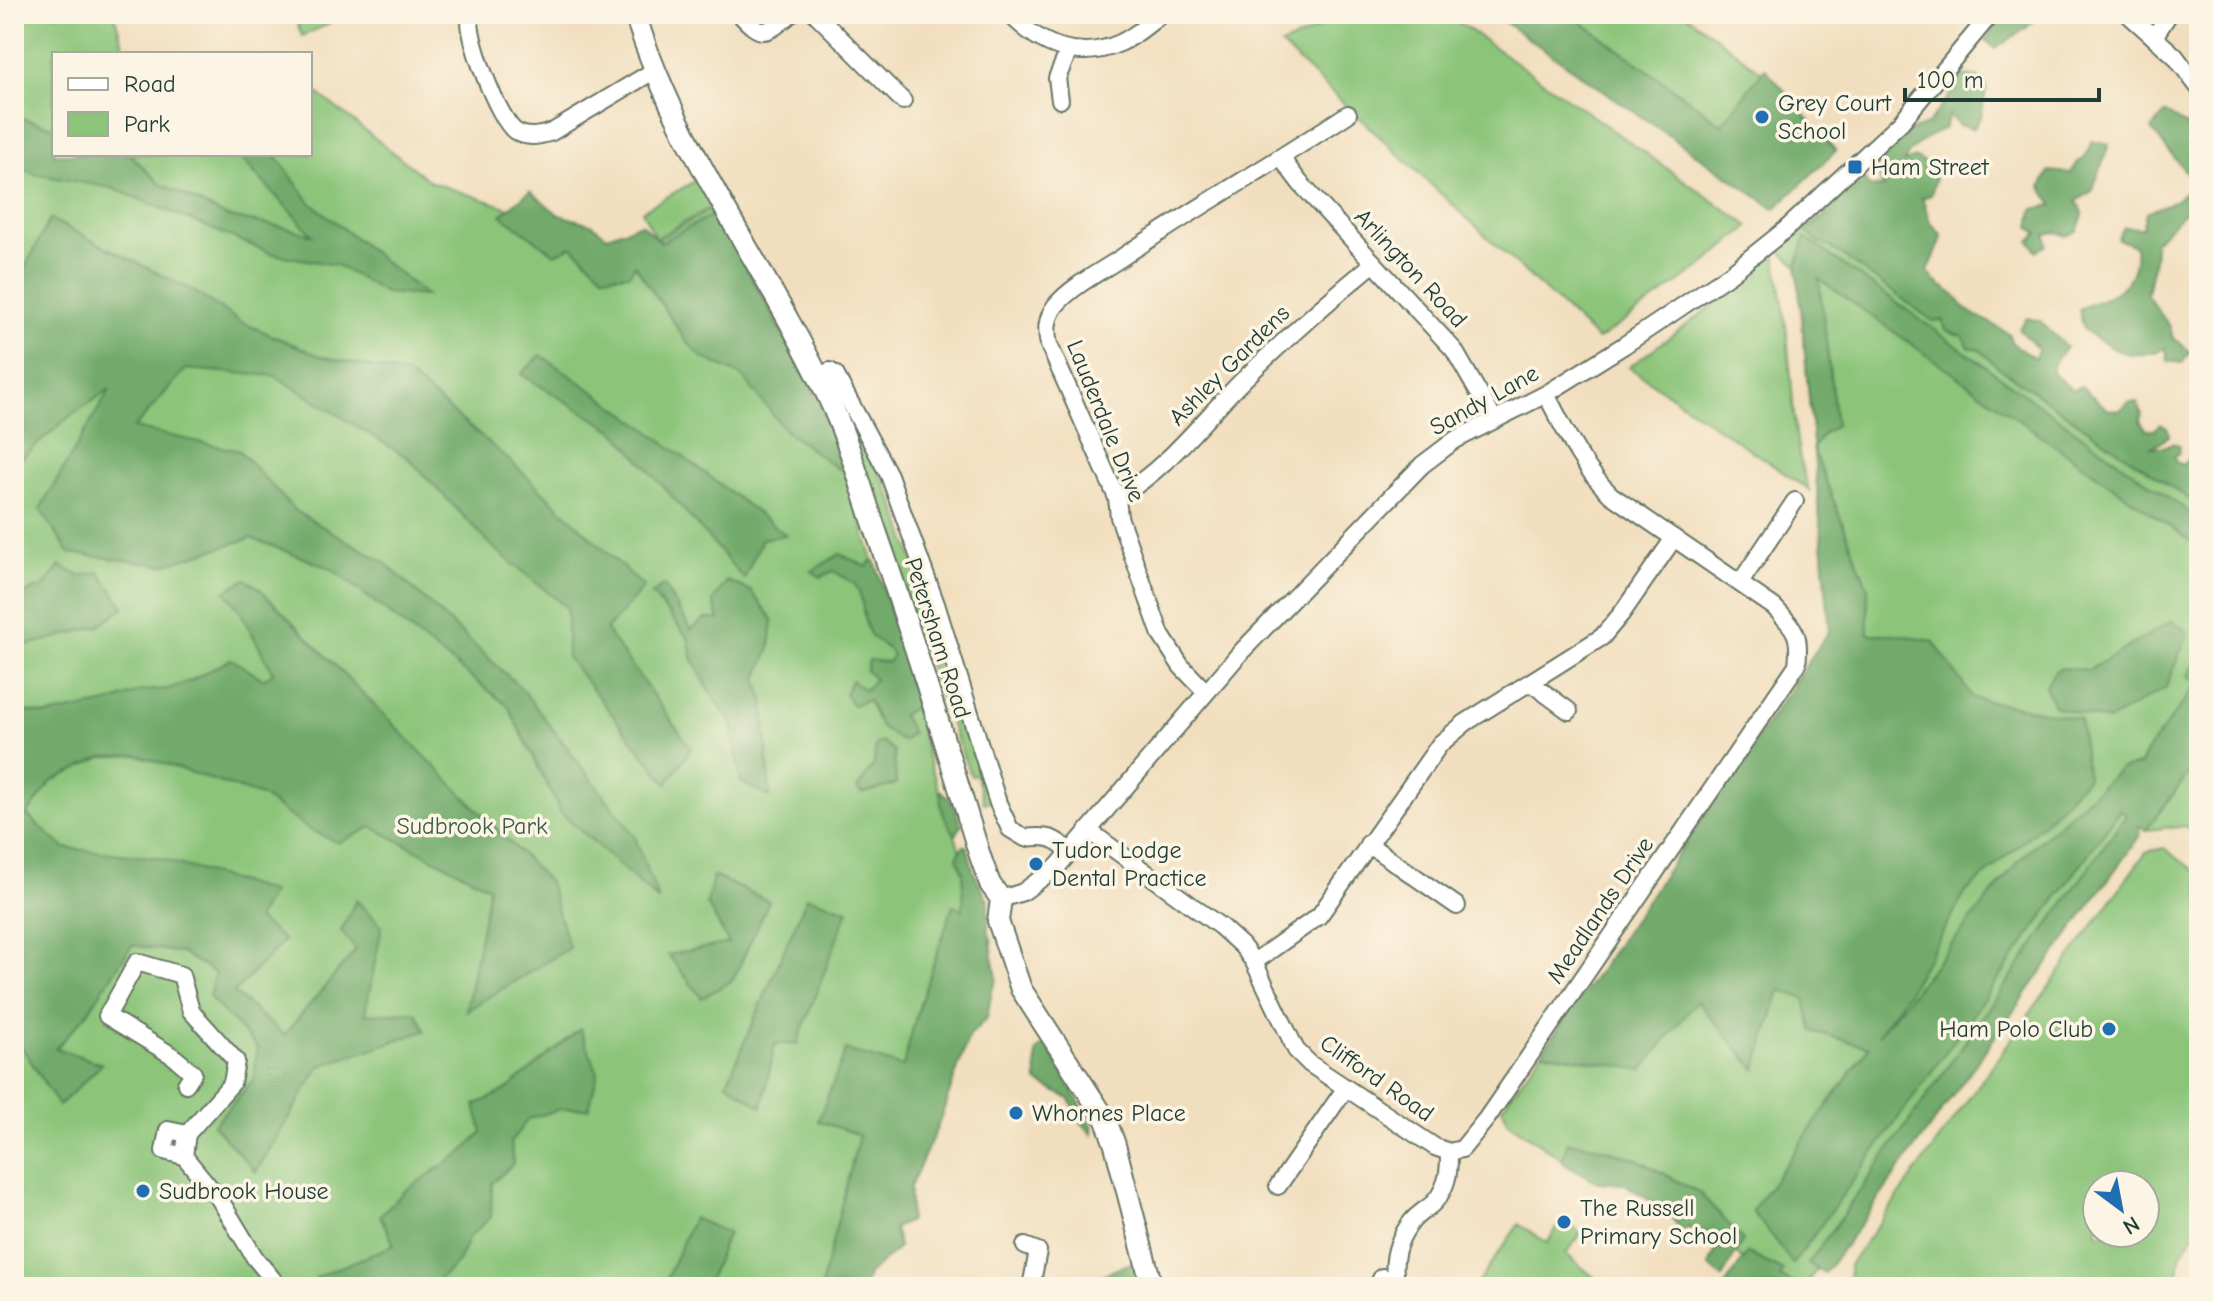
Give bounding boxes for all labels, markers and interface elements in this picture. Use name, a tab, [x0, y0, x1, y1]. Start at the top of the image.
legend	[52, 52, 312, 156]
scale bar	[1905, 52, 2099, 102]
text: 100 m	[1917, 66, 1984, 94]
text: Road	[124, 70, 176, 98]
place label: Grey Court School	[1778, 89, 1892, 145]
marker: Grey Court School	[1753, 108, 1771, 126]
text: Park	[124, 110, 170, 138]
place label: Ham Street	[1871, 153, 1990, 181]
marker: Ham Street	[1846, 158, 1864, 176]
street label: Arlington Road	[1349, 203, 1473, 333]
street label: Ashley Gardens	[1163, 299, 1295, 431]
street label: Lauderdale Drive	[1061, 336, 1151, 506]
street label: Sandy Lane	[1425, 359, 1543, 441]
street label: Petersham Road	[899, 554, 977, 722]
park label: Sudbrook Park	[396, 812, 548, 840]
street label: Meadlands Drive	[1541, 831, 1659, 989]
place label: Tudor Lodge Dental Practice	[1052, 836, 1207, 892]
marker: Tudor Lodge Dental Practice	[1027, 855, 1045, 873]
place label: Ham Polo Club	[1939, 1015, 2093, 1043]
marker: Ham Polo Club	[2100, 1020, 2118, 1038]
street label: Clifford Road	[1315, 1029, 1439, 1127]
place label: Whornes Place	[1032, 1099, 1186, 1127]
marker: Whornes Place	[1007, 1104, 1025, 1122]
north arrow	[2081, 1169, 2161, 1249]
place label: Sudbrook House	[159, 1177, 328, 1205]
marker: Sudbrook House	[134, 1182, 152, 1200]
place label: The Russell Primary School	[1580, 1194, 1737, 1250]
text: N	[2118, 1210, 2144, 1240]
marker: The Russell Primary School	[1555, 1213, 1573, 1231]

